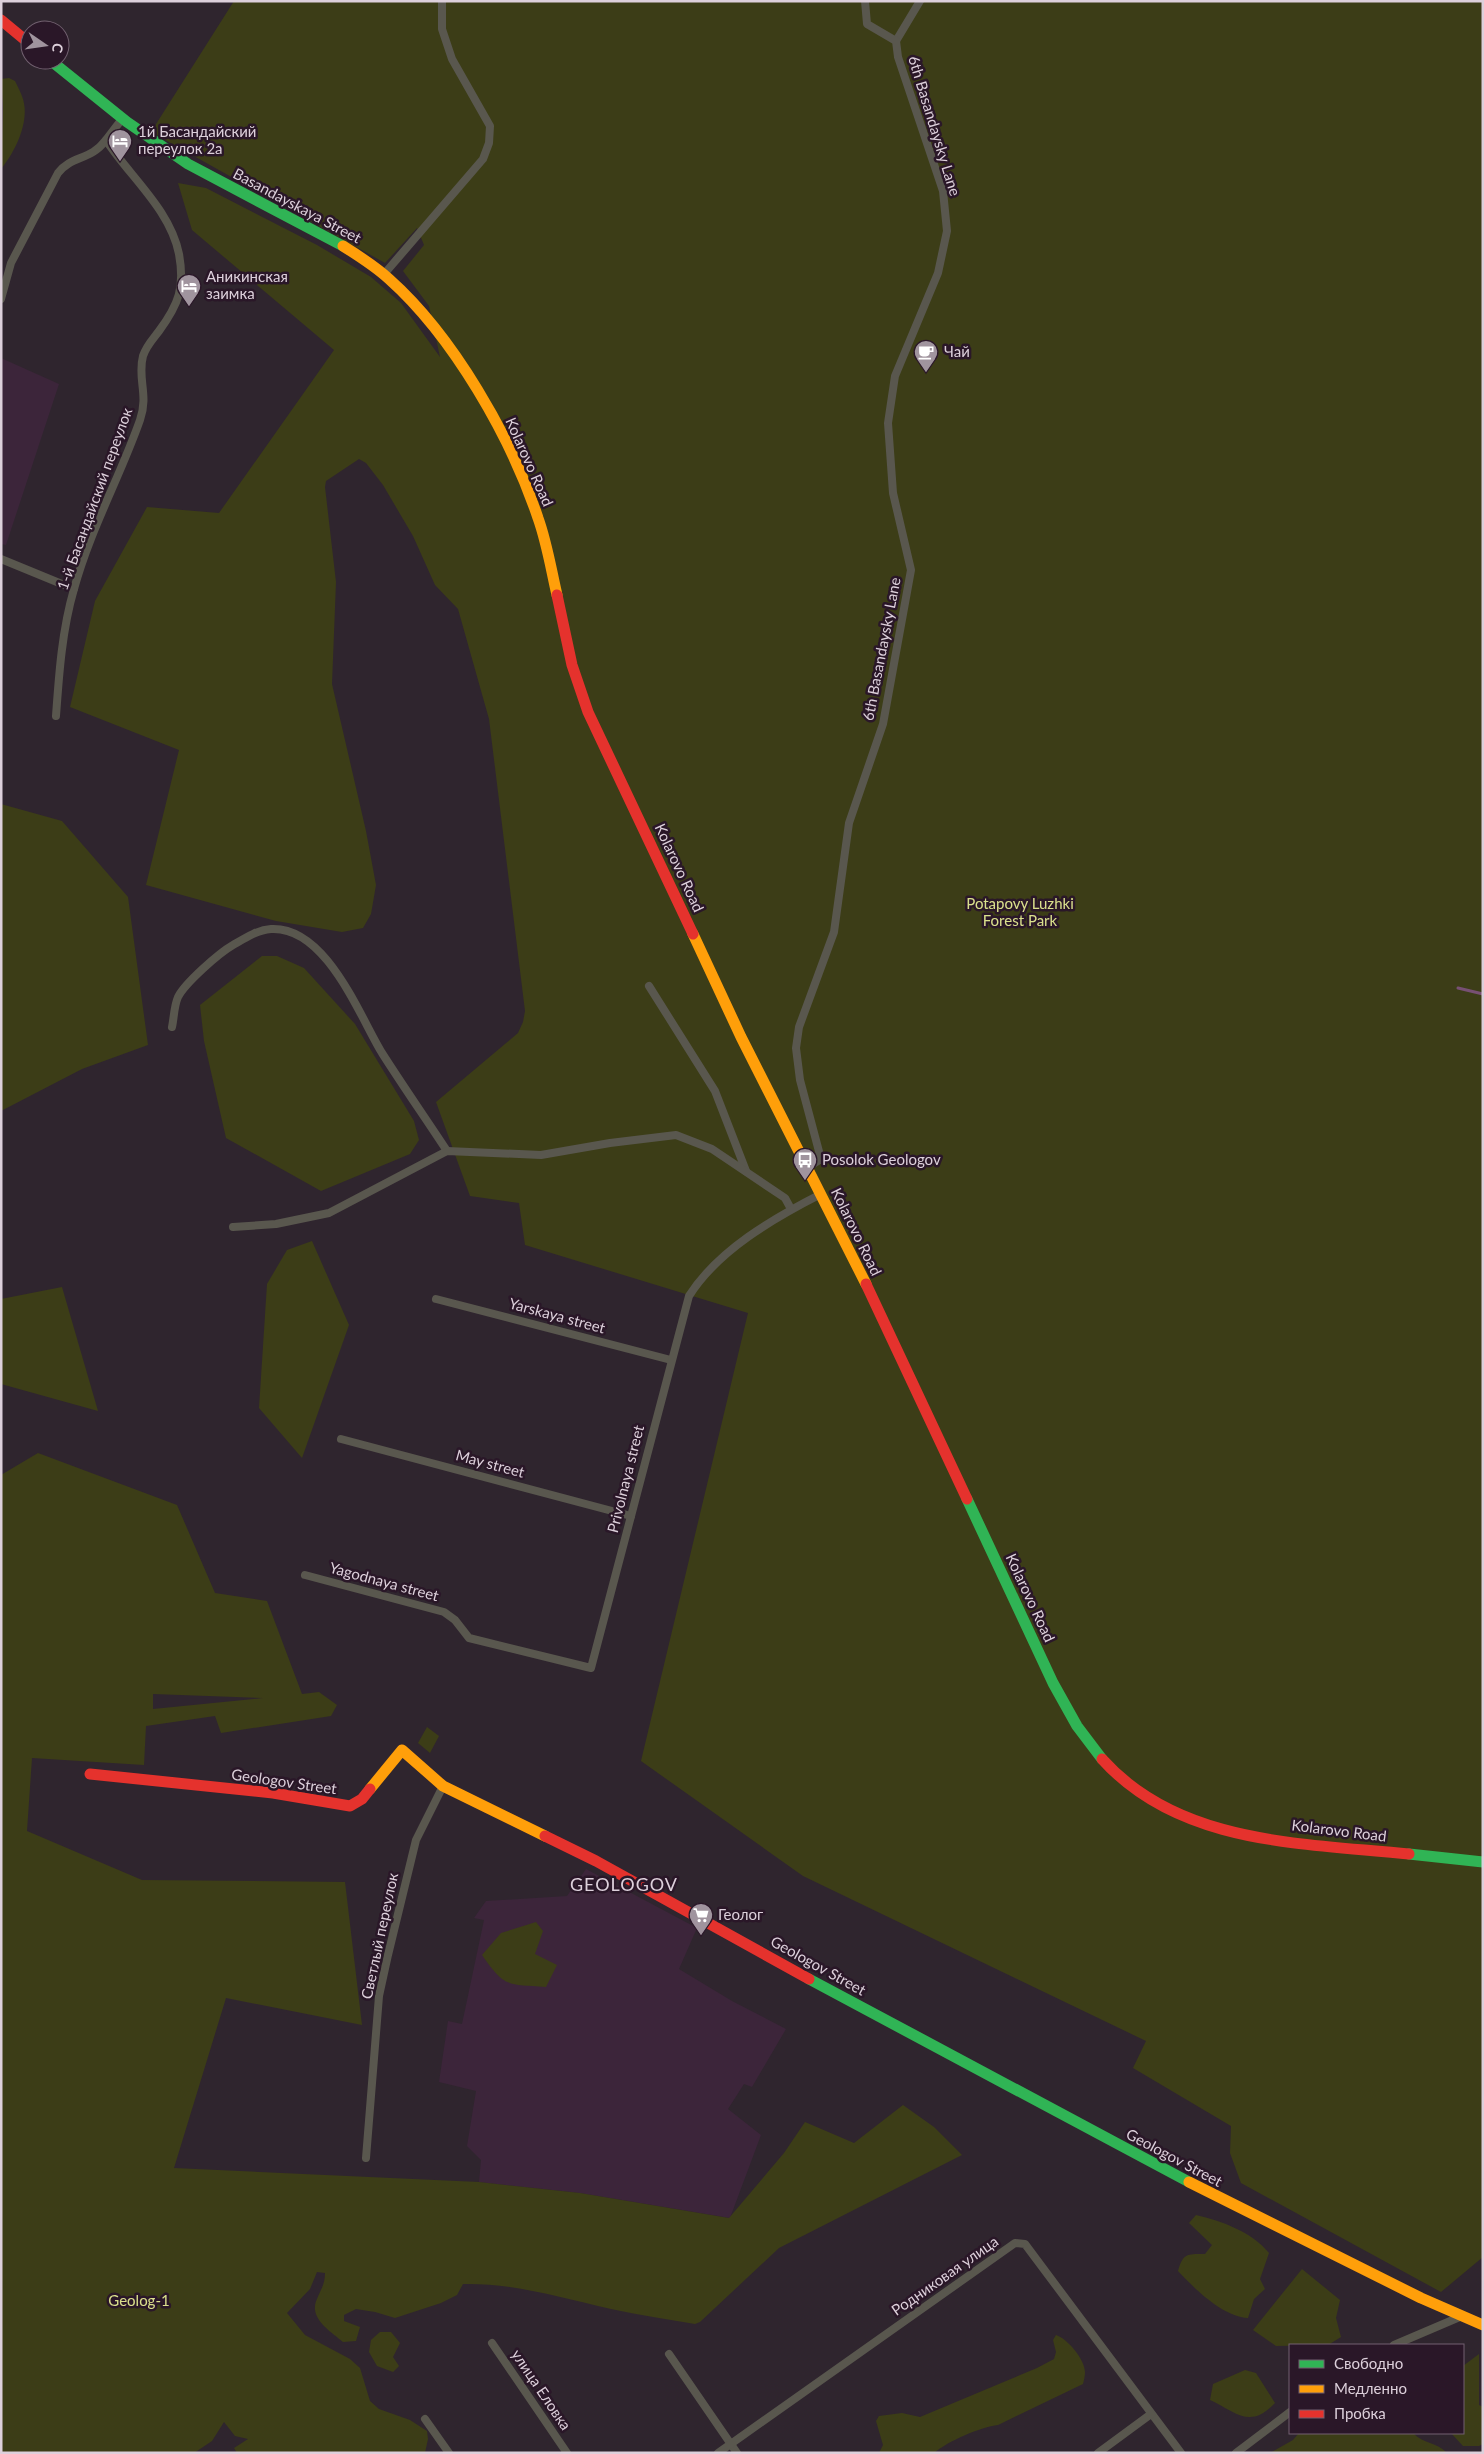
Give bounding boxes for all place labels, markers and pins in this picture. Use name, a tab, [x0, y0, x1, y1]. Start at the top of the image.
place label: 1й Басандайский переулок 2а	[138, 122, 257, 157]
hotel icon: 1й Басандайский переулок 2а	[107, 128, 133, 162]
place label: Аникинская заимка	[206, 267, 288, 302]
hotel icon: Аникинская заимка	[176, 273, 202, 307]
cafe icon: Чай	[913, 339, 939, 373]
place label: Чай	[944, 342, 970, 360]
bus stop icon: Posolok Geologov	[792, 1147, 818, 1181]
place label: Posolok Geologov	[822, 1150, 941, 1168]
supermarket icon: Геолог	[688, 1902, 714, 1936]
place label: Геолог	[718, 1905, 763, 1923]

